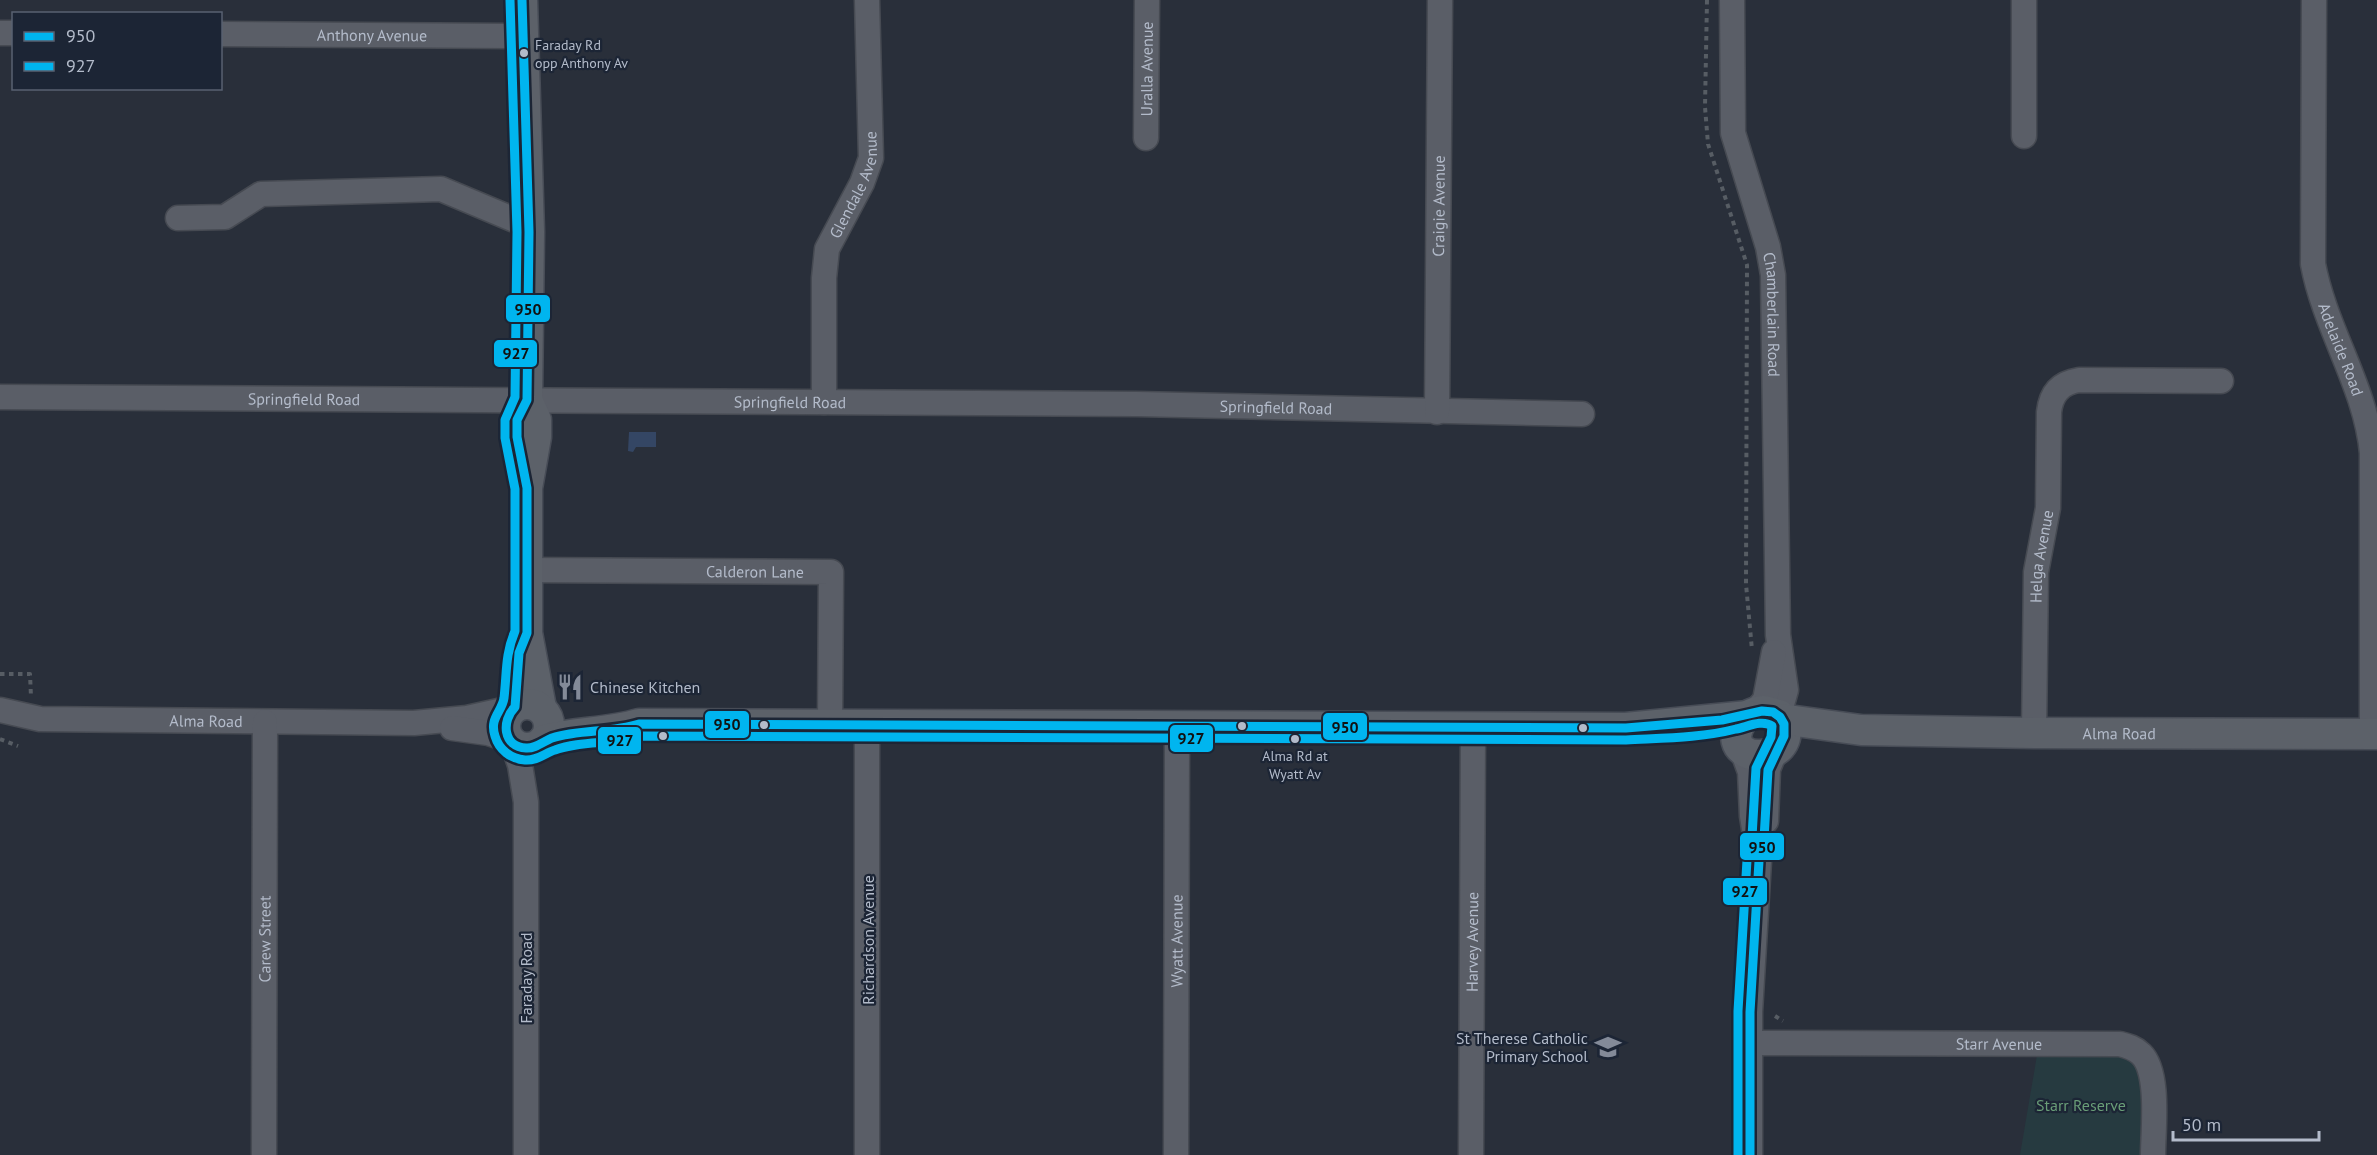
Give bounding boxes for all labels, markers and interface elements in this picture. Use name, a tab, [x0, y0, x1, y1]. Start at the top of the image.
legend	[12, 12, 222, 90]
street label: Uralla Avenue	[1136, 21, 1157, 117]
text: 950	[66, 24, 96, 47]
street label: Anthony Avenue	[317, 25, 427, 45]
place label: Faraday Rd opp Anthony Av	[535, 36, 628, 72]
marker: Faraday Rd opp Anthony Av	[518, 47, 530, 59]
text: 927	[66, 54, 95, 77]
street label: Glendale Avenue	[825, 131, 881, 242]
street label: Craigie Avenue	[1428, 155, 1449, 257]
street label: Chamberlain Road	[1759, 250, 1784, 377]
line badge: 950	[505, 294, 551, 323]
text: 950	[514, 299, 542, 319]
street label: Adelaide Road	[2314, 300, 2368, 398]
line badge: 927	[493, 339, 538, 368]
text: 927	[502, 343, 530, 363]
street label: Springfield Road	[248, 389, 360, 409]
street label: Springfield Road	[734, 392, 846, 412]
street label: Springfield Road	[1219, 396, 1332, 418]
street label: Helga Avenue	[2026, 508, 2057, 603]
street label: Calderon Lane	[706, 561, 804, 582]
restaurant icon: Chinese Kitchen	[555, 672, 585, 702]
place label: Chinese Kitchen	[590, 677, 700, 697]
street label: Alma Road	[169, 710, 243, 731]
line badge: 950	[704, 710, 750, 739]
line badge: 950	[1322, 712, 1368, 741]
text: 950	[713, 714, 741, 734]
text: 950	[1331, 717, 1359, 737]
unlabelled marker	[758, 719, 770, 731]
unlabelled marker	[1236, 720, 1248, 732]
unlabelled marker	[1577, 722, 1589, 734]
street label: Alma Road	[2083, 723, 2156, 743]
line badge: 927	[1169, 724, 1214, 753]
line badge: 927	[597, 726, 642, 755]
text: 927	[1177, 728, 1205, 748]
text: 927	[606, 730, 634, 750]
unlabelled marker	[657, 730, 669, 742]
marker: Alma Rd at Wyatt Av	[1289, 733, 1301, 745]
place label: Alma Rd at Wyatt Av	[1262, 747, 1328, 783]
line badge: 950	[1739, 832, 1785, 861]
text: 950	[1748, 837, 1776, 857]
street label: Richardson Avenue	[858, 875, 878, 1005]
line badge: 927	[1722, 877, 1768, 906]
text: 927	[1731, 881, 1759, 901]
street label: Harvey Avenue	[1462, 892, 1482, 992]
street label: Wyatt Avenue	[1166, 894, 1187, 988]
street label: Carew Street	[254, 895, 275, 982]
street label: Faraday Road	[516, 932, 536, 1024]
place label: St Therese Catholic Primary School	[1456, 1028, 1588, 1066]
school or university icon: St Therese Catholic Primary School	[1593, 1032, 1623, 1062]
street label: Starr Avenue	[1956, 1034, 2042, 1054]
park label: Starr Reserve	[2036, 1095, 2126, 1115]
scale bar	[2173, 1104, 2318, 1142]
text: 50 m	[2182, 1113, 2221, 1136]

